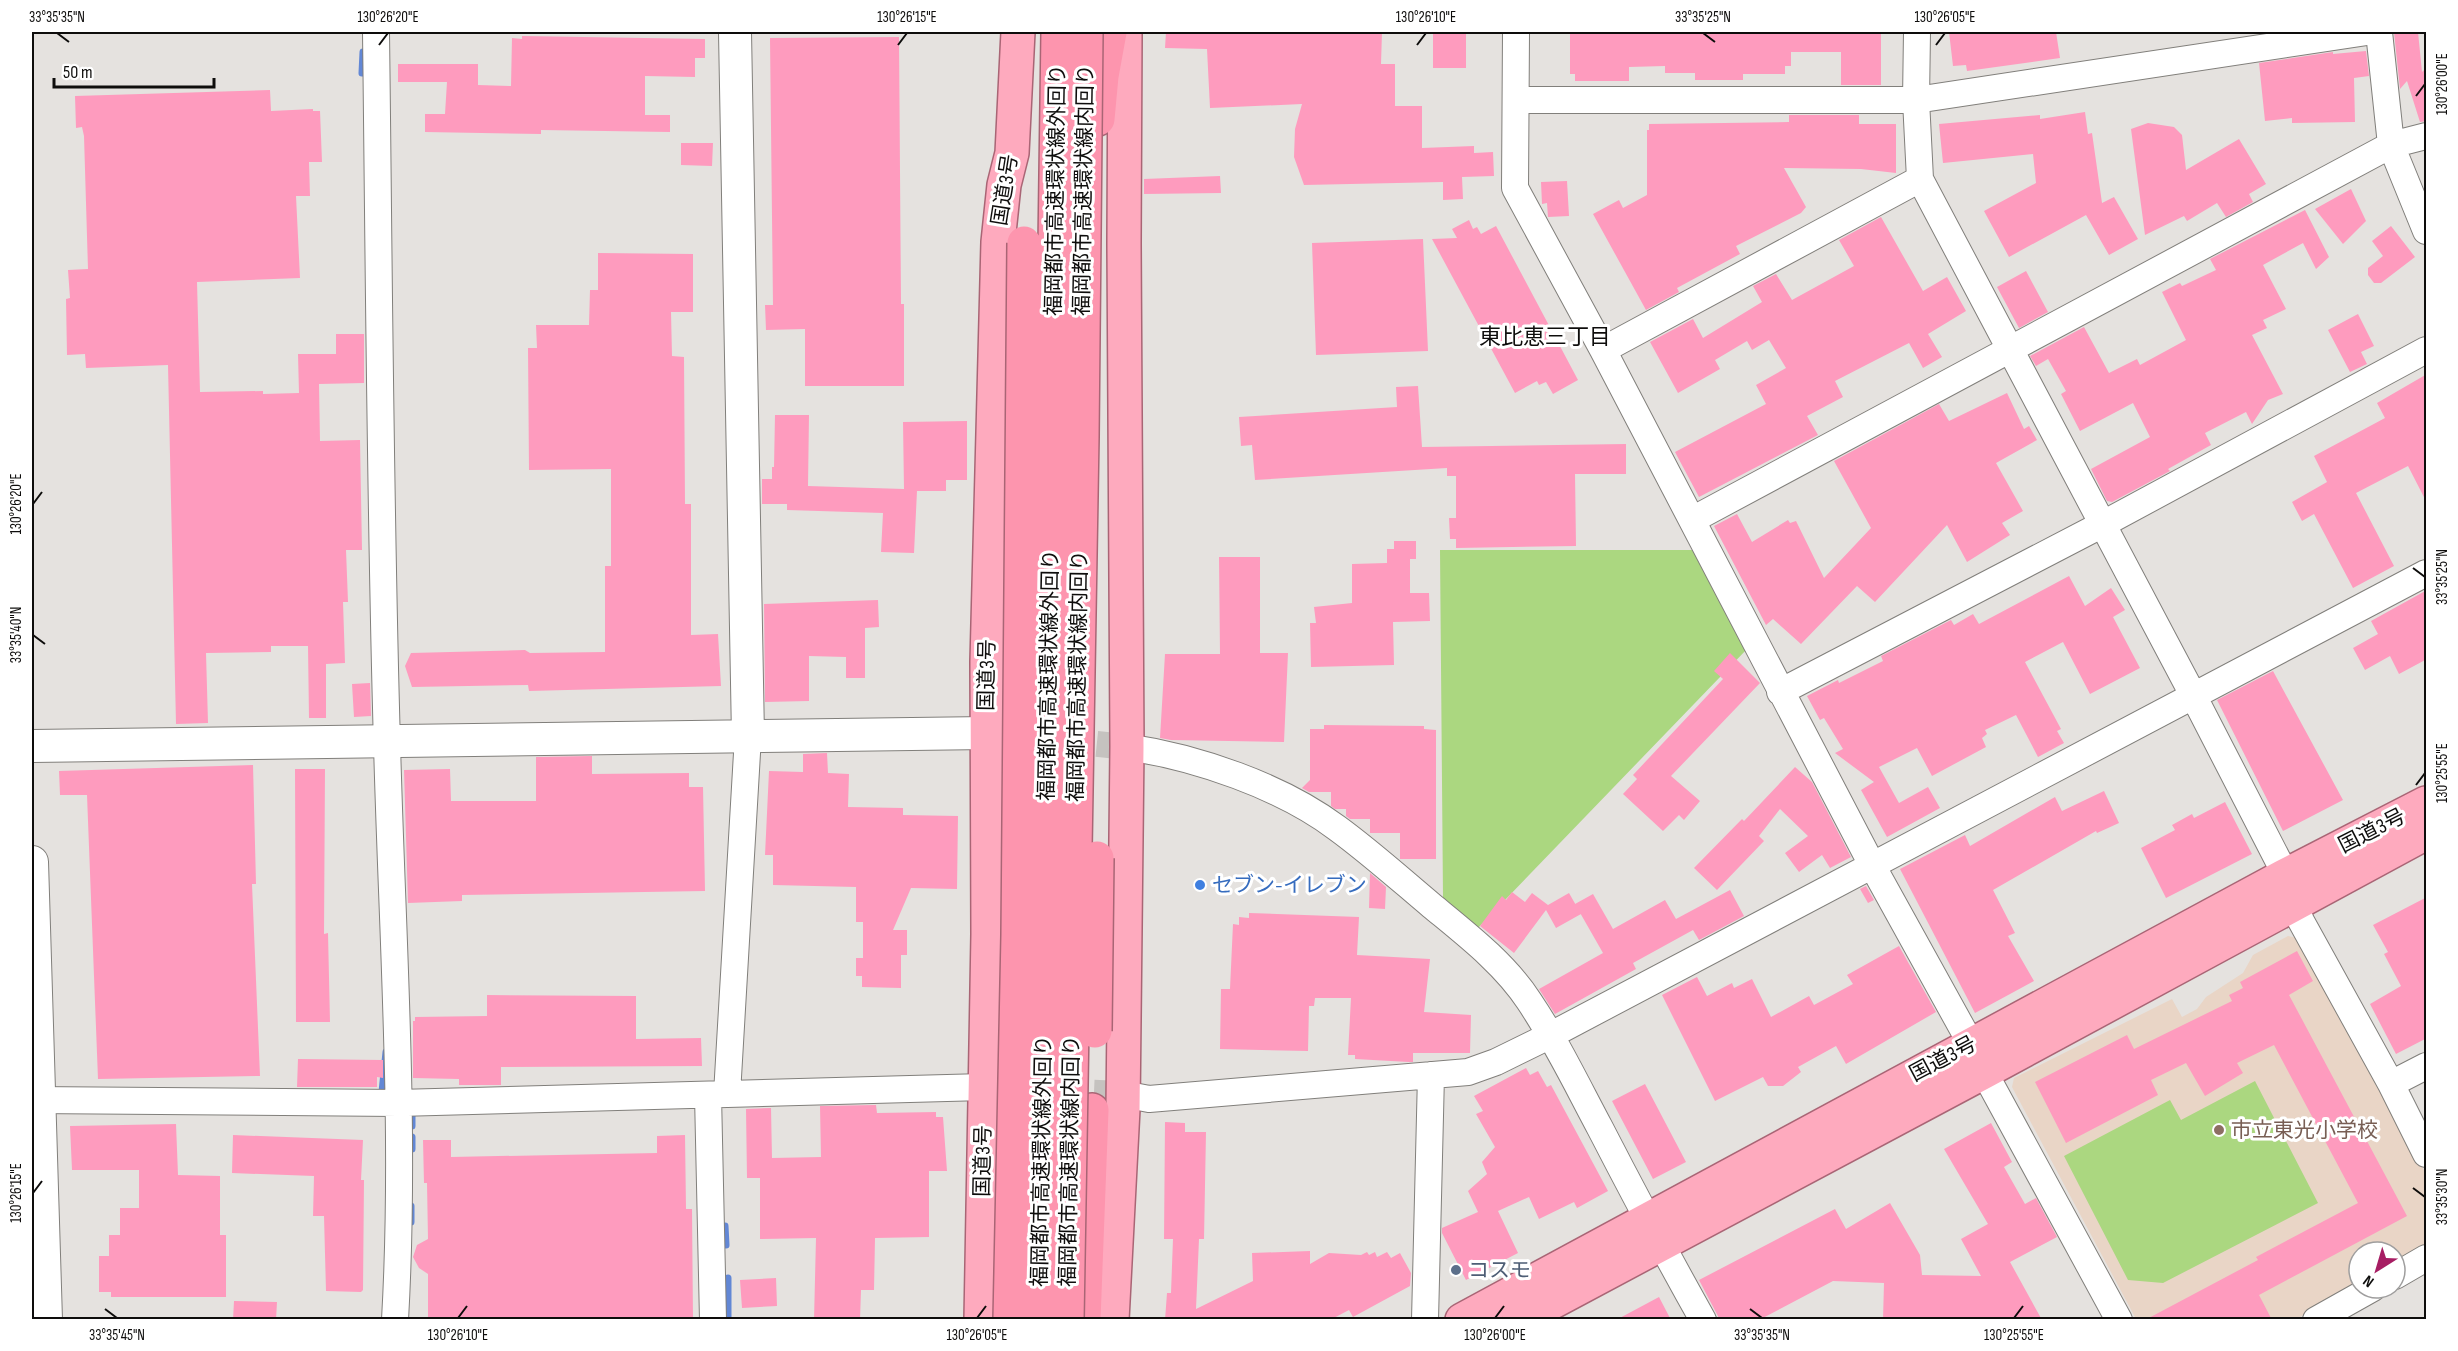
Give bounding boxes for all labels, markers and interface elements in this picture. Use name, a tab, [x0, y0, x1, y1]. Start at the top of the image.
text: 33°35'35"N	[29, 8, 85, 27]
text: 130°26'20"E	[357, 8, 419, 27]
text: 130°26'15"E	[877, 8, 937, 27]
text: 130°26'10"E	[1396, 8, 1456, 27]
text: 33°35'25"N	[1675, 8, 1731, 27]
text: 130°26'05"E	[1914, 8, 1976, 27]
scale bar	[54, 51, 214, 89]
text: 130°26'00"E	[2433, 53, 2452, 115]
text: 50 m	[63, 62, 93, 83]
street label: 福岡都市高速環状線外回り	[1041, 64, 1071, 316]
street label: 福岡都市高速環状線内回り	[1069, 64, 1099, 316]
street label: 国道3号	[987, 153, 1023, 227]
district label: 東比恵三丁目	[1479, 324, 1611, 351]
text: 130°26'20"E	[7, 473, 26, 535]
street label: 福岡都市高速環状線外回り	[1034, 549, 1064, 801]
text: 33°35'25"N	[2433, 549, 2452, 605]
street label: 福岡都市高速環状線内回り	[1063, 550, 1093, 802]
text: 33°35'40"N	[7, 607, 26, 663]
street label: 国道3号	[974, 639, 1000, 711]
text: 130°25'55"E	[2433, 743, 2452, 803]
street label: 国道3号	[2334, 804, 2410, 858]
place label: セブン-イレブン	[1212, 873, 1367, 898]
marker: セブン-イレブン	[1193, 878, 1207, 892]
street label: 国道3号	[1905, 1031, 1981, 1087]
street label: 福岡都市高速環状線外回り	[1027, 1035, 1057, 1287]
street label: 福岡都市高速環状線内回り	[1055, 1035, 1085, 1287]
place label: 市立東光小学校	[2231, 1118, 2378, 1143]
marker: 市立東光小学校	[2212, 1123, 2226, 1137]
street label: 国道3号	[970, 1125, 996, 1197]
text: 130°26'15"E	[7, 1163, 26, 1223]
text: 33°35'30"N	[2433, 1169, 2452, 1225]
north arrow	[2347, 1240, 2407, 1300]
place label: コスモ	[1468, 1258, 1531, 1283]
marker: コスモ	[1449, 1263, 1463, 1277]
text: N	[2360, 1271, 2378, 1291]
text: 33°35'45"N	[89, 1326, 145, 1345]
text: 130°26'10"E	[428, 1326, 488, 1345]
text: 130°26'05"E	[946, 1326, 1008, 1345]
text: 130°26'00"E	[1464, 1326, 1526, 1345]
text: 33°35'35"N	[1734, 1326, 1790, 1345]
text: 130°25'55"E	[1984, 1326, 2044, 1345]

